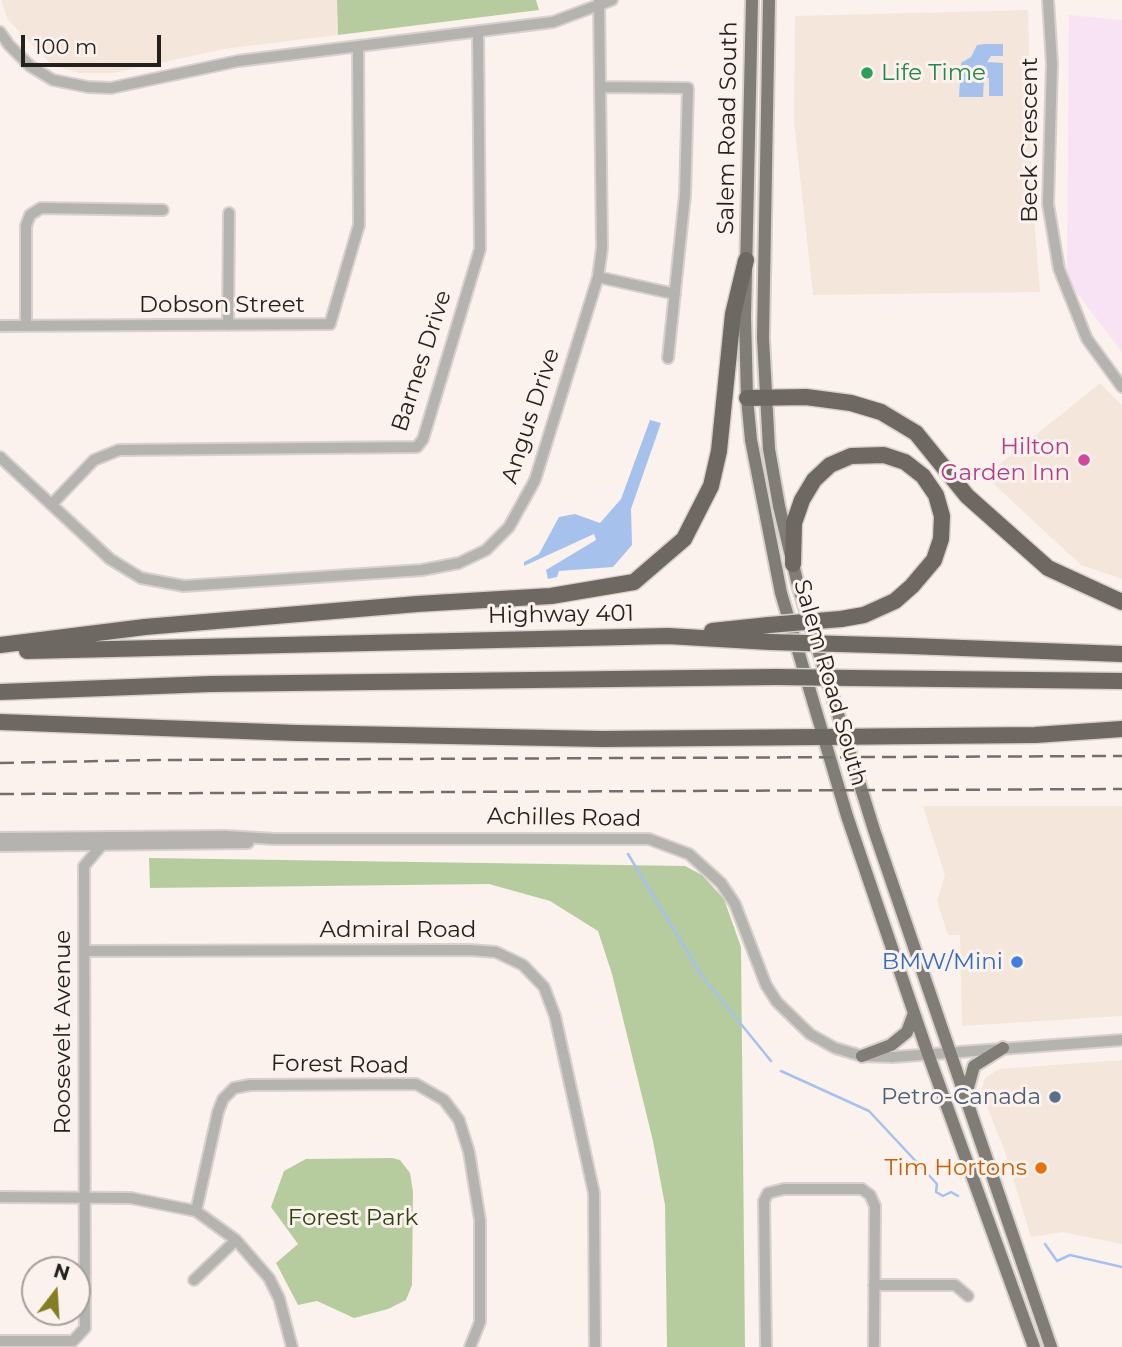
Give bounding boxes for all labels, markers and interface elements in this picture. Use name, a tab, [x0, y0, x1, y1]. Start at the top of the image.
scale bar	[24, 21, 164, 65]
street label: Salem Road South	[712, 21, 744, 235]
text: 100 m	[34, 34, 97, 59]
street label: Beck Crescent	[1016, 57, 1044, 223]
place label: Life Time	[881, 59, 986, 87]
marker: Life Time	[859, 65, 875, 81]
street label: Barnes Drive	[386, 287, 458, 435]
street label: Dobson Street	[139, 291, 305, 319]
street label: Angus Drive	[496, 345, 566, 487]
place label: Hilton Garden Inn	[941, 433, 1070, 487]
marker: Hilton Garden Inn	[1076, 452, 1092, 468]
street label: Salem Road South	[787, 577, 873, 789]
street label: Highway 401	[488, 600, 634, 630]
street label: Achilles Road	[487, 803, 641, 833]
street label: Admiral Road	[320, 916, 476, 944]
street label: Roosevelt Avenue	[49, 930, 77, 1134]
place label: BMW/Mini	[882, 948, 1003, 976]
marker: BMW/Mini	[1009, 954, 1025, 970]
street label: Forest Road	[271, 1050, 409, 1080]
place label: Petro-Canada	[881, 1083, 1041, 1111]
marker: Petro-Canada	[1047, 1089, 1063, 1105]
place label: Tim Hortons	[884, 1154, 1027, 1182]
marker: Tim Hortons	[1033, 1160, 1049, 1176]
park label: Forest Park	[288, 1204, 418, 1232]
north arrow	[21, 1256, 91, 1326]
text: N	[51, 1259, 72, 1286]

